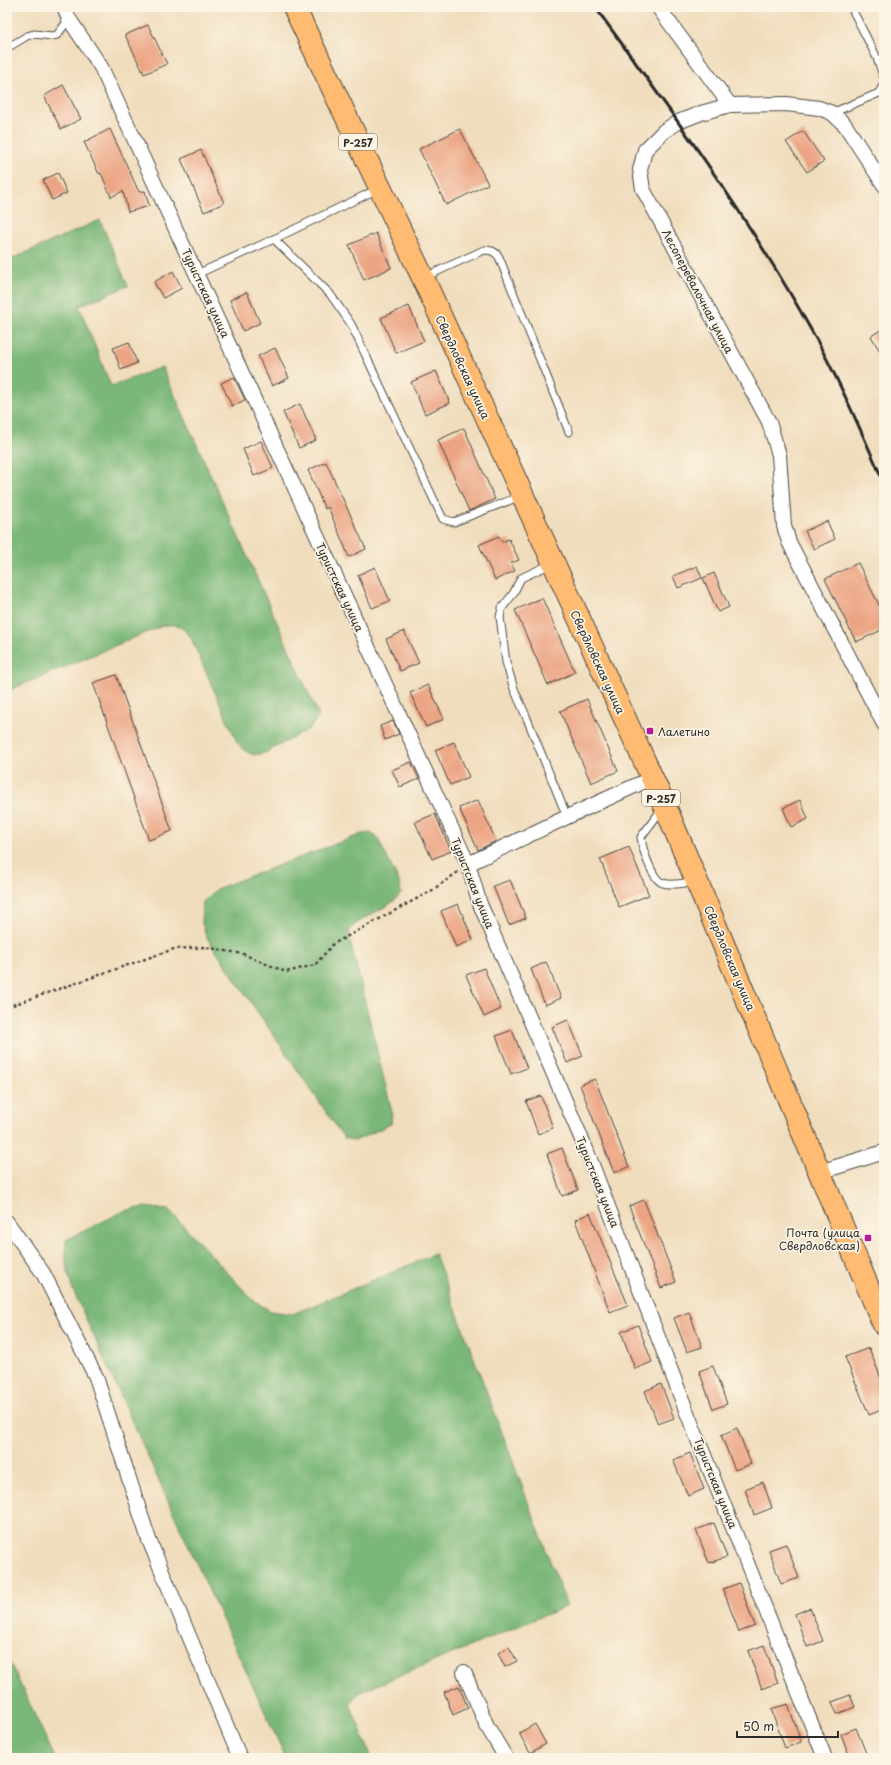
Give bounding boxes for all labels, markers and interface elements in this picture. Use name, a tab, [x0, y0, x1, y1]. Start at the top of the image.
road number: Р-257	[339, 134, 377, 150]
street label: Лесоперевалочная улица	[658, 226, 738, 356]
street label: Туристская улица	[178, 246, 234, 340]
street label: Свердловская улица	[431, 312, 495, 422]
street label: Туристская улица	[312, 540, 368, 634]
street label: Свердловская улица	[566, 607, 630, 717]
place label: Лалетино	[658, 723, 710, 740]
marker: Лалетино	[645, 726, 655, 736]
road number: Р-257	[642, 790, 680, 806]
street label: Туристская улица	[447, 835, 499, 931]
street label: Свердловская улица	[700, 903, 760, 1013]
street label: Туристская улица	[572, 1134, 624, 1230]
place label: Почта (улица Свердловская)	[779, 1224, 860, 1254]
marker: Почта (улица Свердловская)	[863, 1233, 873, 1243]
street label: Туристская улица	[690, 1435, 742, 1531]
scale bar	[737, 1713, 838, 1739]
text: 50 m	[743, 1717, 774, 1735]

